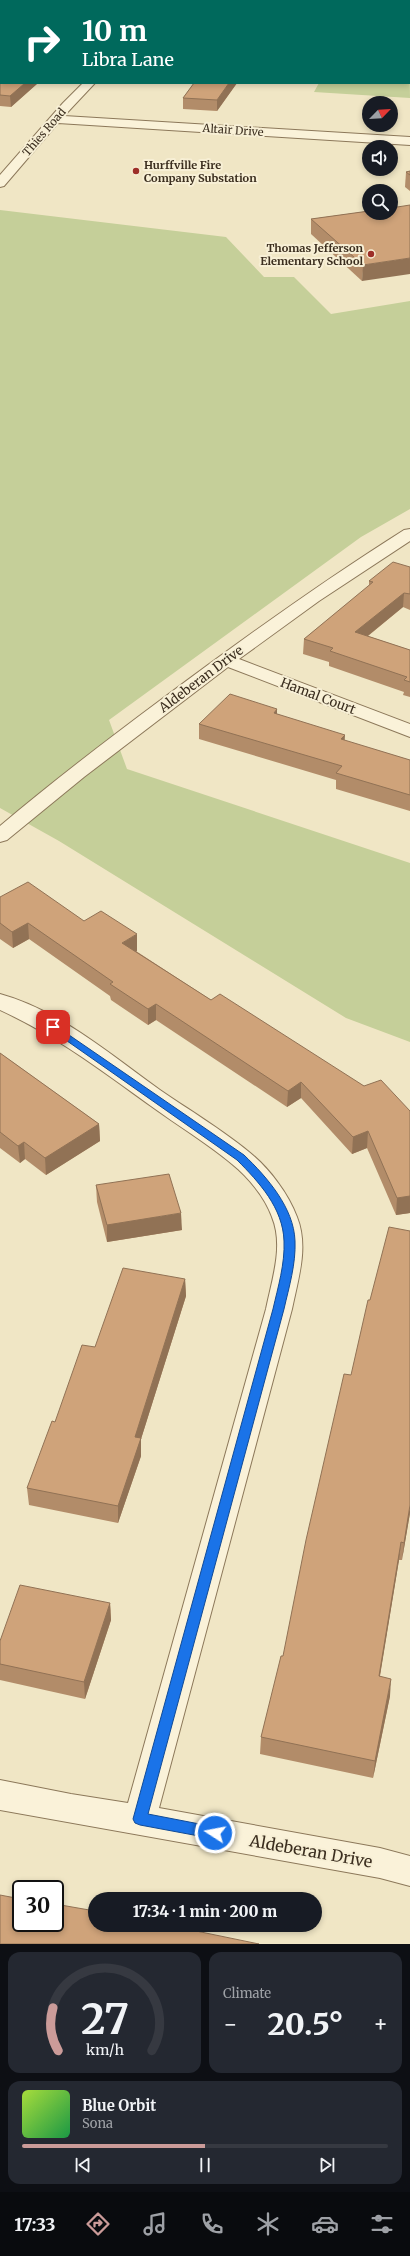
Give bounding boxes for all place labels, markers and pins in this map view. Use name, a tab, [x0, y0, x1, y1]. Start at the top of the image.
place label: Hurffville Fire Company Substation	[144, 158, 257, 185]
marker: Hurffville Fire Company Substation	[131, 166, 141, 176]
place label: Thomas Jefferson Elementary School	[260, 241, 364, 268]
marker: Thomas Jefferson Elementary School	[366, 249, 376, 259]
pin	[36, 1010, 70, 1044]

